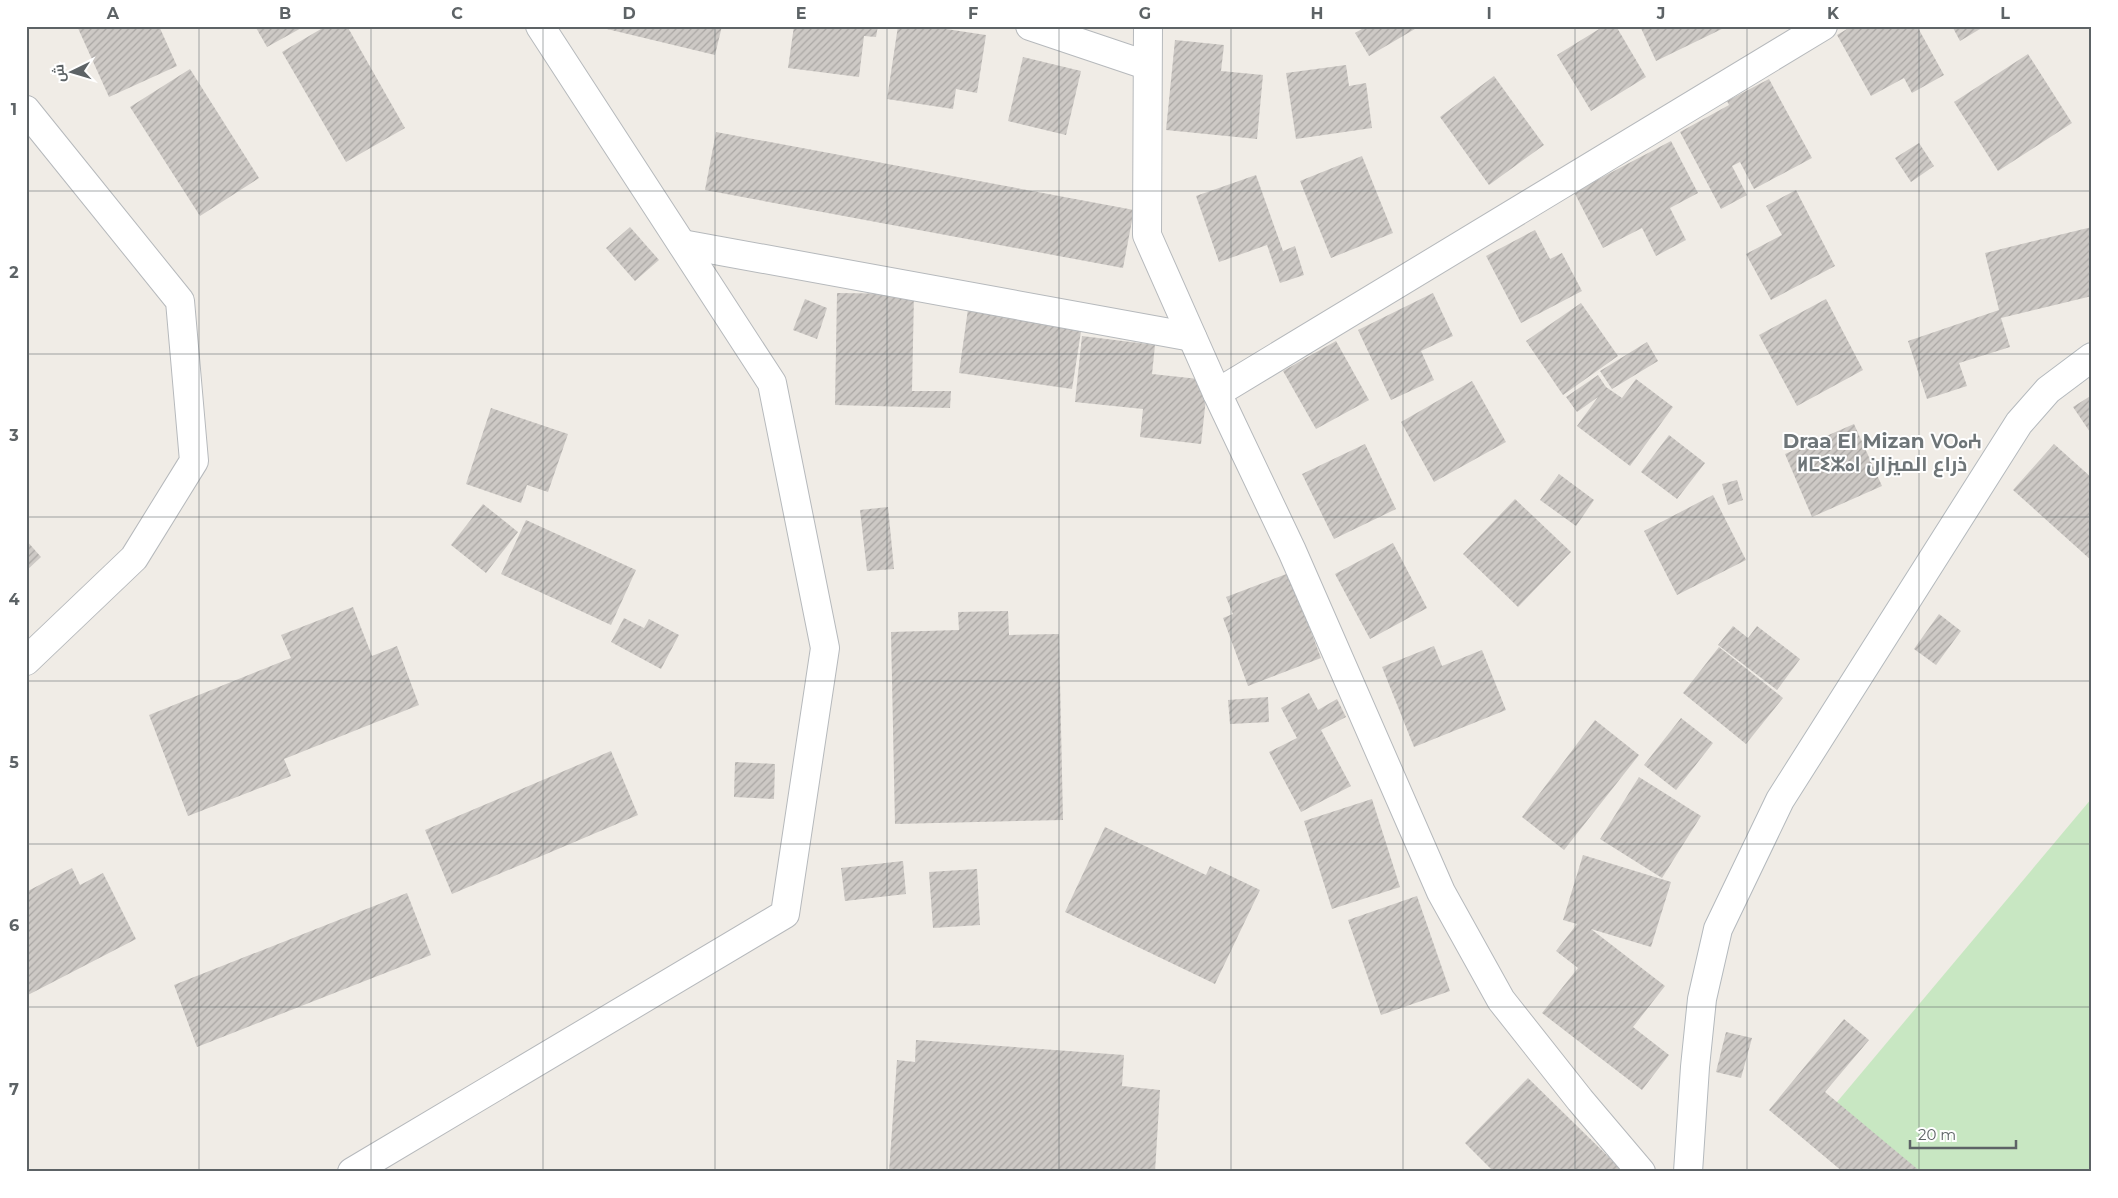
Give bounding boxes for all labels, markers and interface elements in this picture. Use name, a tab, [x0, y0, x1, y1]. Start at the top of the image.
text: A	[106, 4, 120, 23]
text: B	[279, 4, 291, 23]
text: C	[451, 4, 463, 23]
text: D	[622, 4, 636, 23]
text: E	[796, 4, 806, 23]
text: F	[968, 4, 978, 23]
text: G	[1139, 4, 1151, 23]
text: H	[1311, 4, 1323, 23]
text: I	[1486, 4, 1492, 23]
text: J	[1656, 4, 1665, 23]
text: K	[1827, 4, 1840, 23]
text: L	[2000, 4, 2010, 23]
north arrow	[48, 48, 98, 98]
text: ش	[49, 63, 69, 83]
text: 1	[11, 100, 17, 119]
text: 2	[9, 263, 19, 282]
text: 3	[8, 426, 19, 445]
district label: Draa El Mizan ⴸⵔⴰⵄ ⵍⵎⵉⵣⴰⵏ ذراع الميزان	[1783, 429, 1981, 478]
text: 4	[8, 590, 20, 609]
text: 5	[9, 753, 19, 772]
text: 6	[9, 916, 19, 935]
text: 7	[9, 1080, 19, 1099]
scale bar	[1910, 1118, 2017, 1150]
text: 20 m	[1918, 1125, 1956, 1144]

